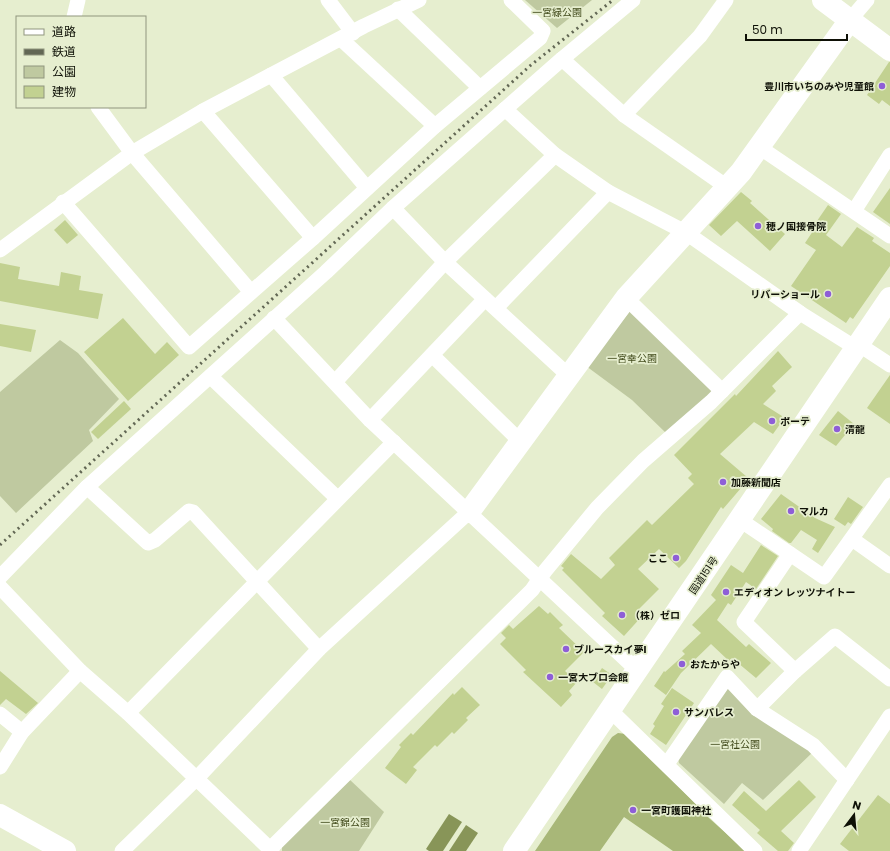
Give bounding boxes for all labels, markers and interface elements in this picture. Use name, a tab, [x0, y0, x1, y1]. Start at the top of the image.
park label: 一宮緑公園	[532, 5, 582, 20]
legend	[16, 16, 146, 108]
scale bar	[746, 16, 847, 42]
text: 50 m	[752, 21, 783, 38]
text: 道路	[52, 23, 76, 40]
text: 鉄道	[52, 43, 76, 60]
text: 公園	[52, 63, 76, 80]
place label: 豊川市いちのみや児童館	[764, 79, 874, 94]
marker: 豊川市いちのみや児童館	[877, 81, 887, 91]
text: 建物	[52, 83, 76, 100]
place label: 穂ノ国接骨院	[766, 219, 826, 234]
marker: 穂ノ国接骨院	[753, 221, 763, 231]
place label: リバーショール	[750, 287, 820, 302]
marker: リバーショール	[823, 289, 833, 299]
park label: 一宮幸公園	[607, 351, 657, 366]
place label: ポーテ	[780, 414, 810, 429]
marker: ポーテ	[767, 416, 777, 426]
place label: 清龍	[845, 422, 865, 437]
marker: 清龍	[832, 424, 842, 434]
place label: 加藤新聞店	[731, 475, 781, 490]
marker: 加藤新聞店	[718, 477, 728, 487]
place label: マルカ	[799, 504, 829, 519]
marker: マルカ	[786, 506, 796, 516]
place label: ここ	[648, 551, 668, 566]
marker: ここ	[671, 553, 681, 563]
street label: 国道151号	[685, 553, 722, 597]
place label: エディオン レッツナイトー	[734, 585, 855, 600]
marker: エディオン レッツナイトー	[721, 587, 731, 597]
place label: （株）ゼロ	[630, 608, 680, 623]
marker: （株）ゼロ	[617, 610, 627, 620]
place label: ブルースカイ夢I	[574, 642, 646, 657]
marker: ブルースカイ夢I	[561, 644, 571, 654]
place label: おたからや	[690, 657, 740, 672]
marker: おたからや	[677, 659, 687, 669]
place label: 一宮大ブロ会館	[558, 670, 628, 685]
marker: 一宮大ブロ会館	[545, 672, 555, 682]
place label: サンパレス	[684, 705, 734, 720]
marker: サンパレス	[671, 707, 681, 717]
park label: 一宮社公園	[710, 737, 760, 752]
north arrow	[834, 795, 874, 835]
text: N	[851, 797, 863, 814]
place label: 一宮町護国神社	[641, 803, 712, 818]
marker: 一宮町護国神社	[628, 805, 638, 815]
park label: 一宮錦公園	[320, 815, 370, 830]

